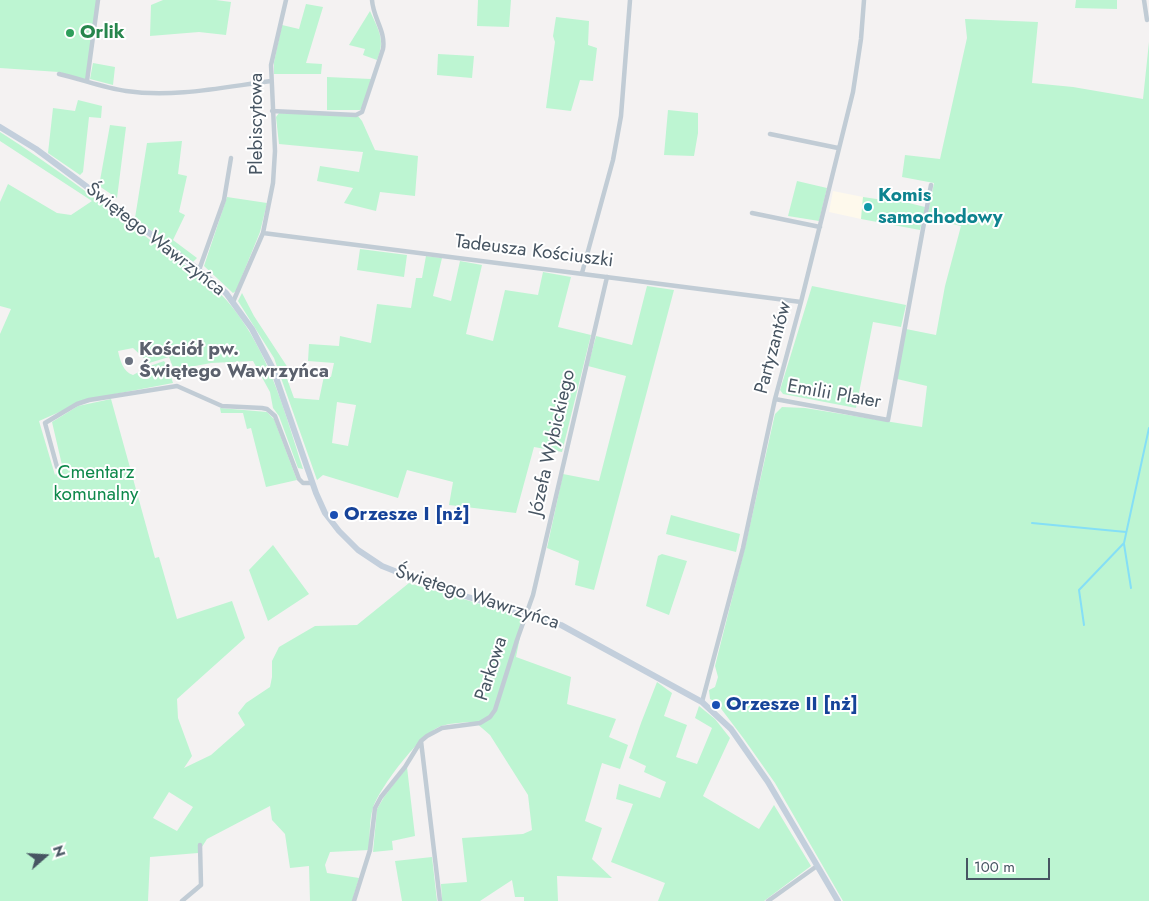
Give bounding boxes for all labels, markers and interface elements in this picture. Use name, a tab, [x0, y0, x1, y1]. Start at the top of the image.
place label: Orlik	[80, 22, 125, 44]
marker: Orlik	[64, 27, 76, 39]
street label: Plebiscytowa	[246, 73, 268, 175]
street label: Świętego Wawrzyńca	[81, 178, 229, 302]
place label: Komis samochodowy	[878, 185, 1003, 229]
marker: Komis samochodowy	[862, 201, 874, 213]
street label: Tadeusza Kościuszki	[453, 231, 615, 273]
street label: Partyzantów	[751, 299, 797, 397]
place label: Kościół pw. Świętego Wawrzyńca	[139, 339, 329, 383]
marker: Kościół pw. Świętego Wawrzyńca	[123, 355, 135, 367]
street label: Józefa Wybickiego	[525, 368, 581, 518]
street label: Emilii Plater	[785, 376, 883, 414]
park label: Cmentarz komunalny	[54, 462, 138, 506]
place label: Orzesze I [nż]	[344, 504, 470, 526]
marker: Orzesze I [nż]	[328, 509, 340, 521]
street label: Świętego Wawrzyńca	[392, 561, 562, 635]
street label: Parkowa	[471, 634, 513, 704]
place label: Orzesze II [nż]	[726, 694, 858, 716]
marker: Orzesze II [nż]	[710, 699, 722, 711]
north arrow	[20, 831, 70, 881]
text: N	[48, 843, 70, 860]
scale bar	[969, 848, 1053, 880]
text: 100 m	[974, 856, 1015, 878]

